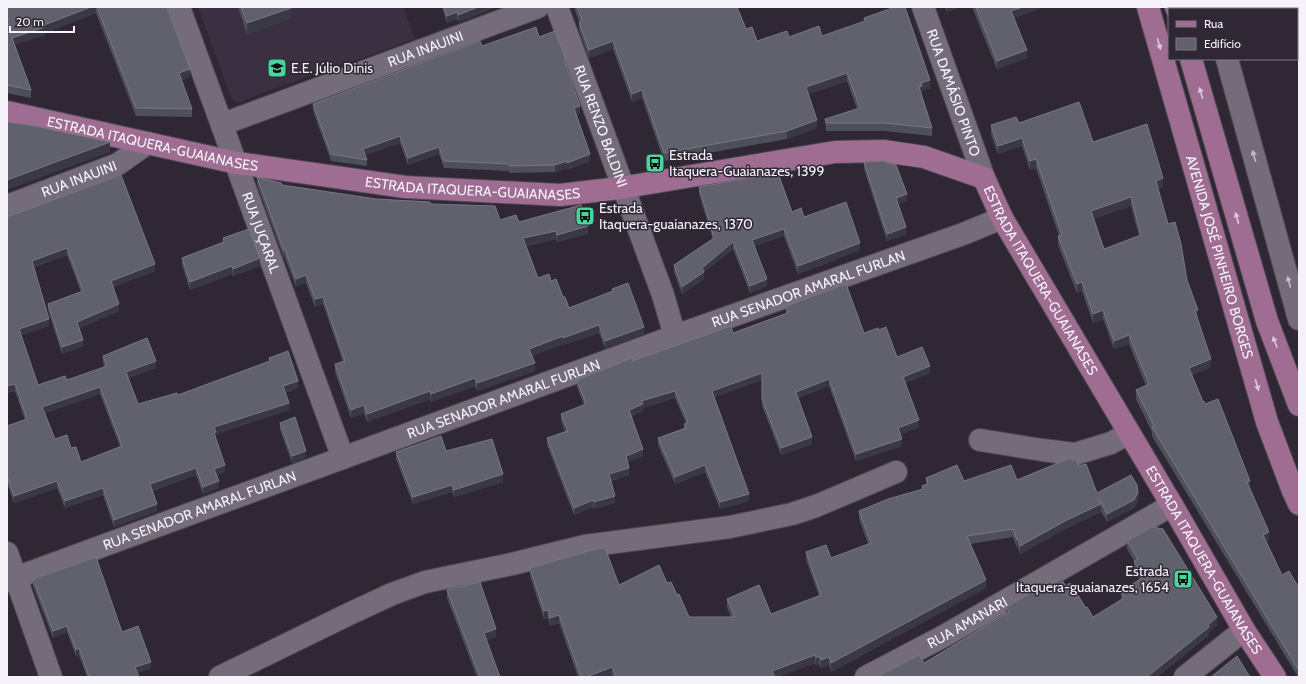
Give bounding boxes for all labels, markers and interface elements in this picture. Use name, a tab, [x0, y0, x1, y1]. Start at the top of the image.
scale bar	[10, 8, 74, 34]
legend	[1168, 8, 1298, 60]
text: 20 m	[16, 14, 44, 29]
text: Rua	[1204, 16, 1223, 31]
street label: RUA INAUINI	[385, 27, 466, 71]
street label: RUA DAMÁSIO PINTO	[923, 27, 985, 159]
text: Edifício	[1204, 36, 1241, 51]
one-way arrow	[1156, 39, 1162, 51]
school or university icon: E.E. Júlio Dinis	[266, 57, 288, 79]
place label: E.E. Júlio Dinis	[291, 59, 373, 77]
street label: RUA RENZO BALDINI	[570, 63, 632, 190]
one-way arrow	[1198, 87, 1204, 99]
street label: ESTRADA ITAQUERA-GUAIANASES	[45, 112, 259, 175]
place label: Estrada Itaquera-Guaianazes, 1399	[669, 146, 824, 180]
one-way arrow	[1251, 150, 1257, 162]
bus stop icon: Estrada Itaquera-Guaianazes, 1399	[644, 152, 666, 174]
street label: AVENIDA JOSÉ PINHEIRO BORGES	[1182, 153, 1257, 361]
street label: RUA INAUINI	[39, 156, 119, 201]
street label: ESTRADA ITAQUERA-GUAIANASES	[364, 172, 581, 204]
street label: ESTRADA ITAQUERA-GUAIANASES	[980, 183, 1102, 378]
street label: RUA JUÇARAL	[238, 189, 284, 276]
place label: Estrada Itaquera-guaianazes, 1370	[599, 199, 753, 233]
bus stop icon: Estrada Itaquera-guaianazes, 1370	[574, 205, 596, 227]
one-way arrow	[1234, 212, 1240, 224]
street label: RUA SENADOR AMARAL FURLAN	[709, 246, 908, 331]
one-way arrow	[1286, 276, 1292, 288]
one-way arrow	[1272, 336, 1278, 348]
street label: RUA SENADOR AMARAL FURLAN	[405, 355, 603, 442]
one-way arrow	[1254, 379, 1260, 391]
street label: ESTRADA ITAQUERA-GUAIANASES	[1142, 462, 1266, 658]
street label: RUA SENADOR AMARAL FURLAN	[100, 467, 299, 554]
place label: Estrada Itaquera-guaianazes, 1654	[1016, 562, 1169, 596]
bus stop icon: Estrada Itaquera-guaianazes, 1654	[1172, 568, 1194, 590]
street label: RUA AMANARI	[924, 593, 1011, 652]

